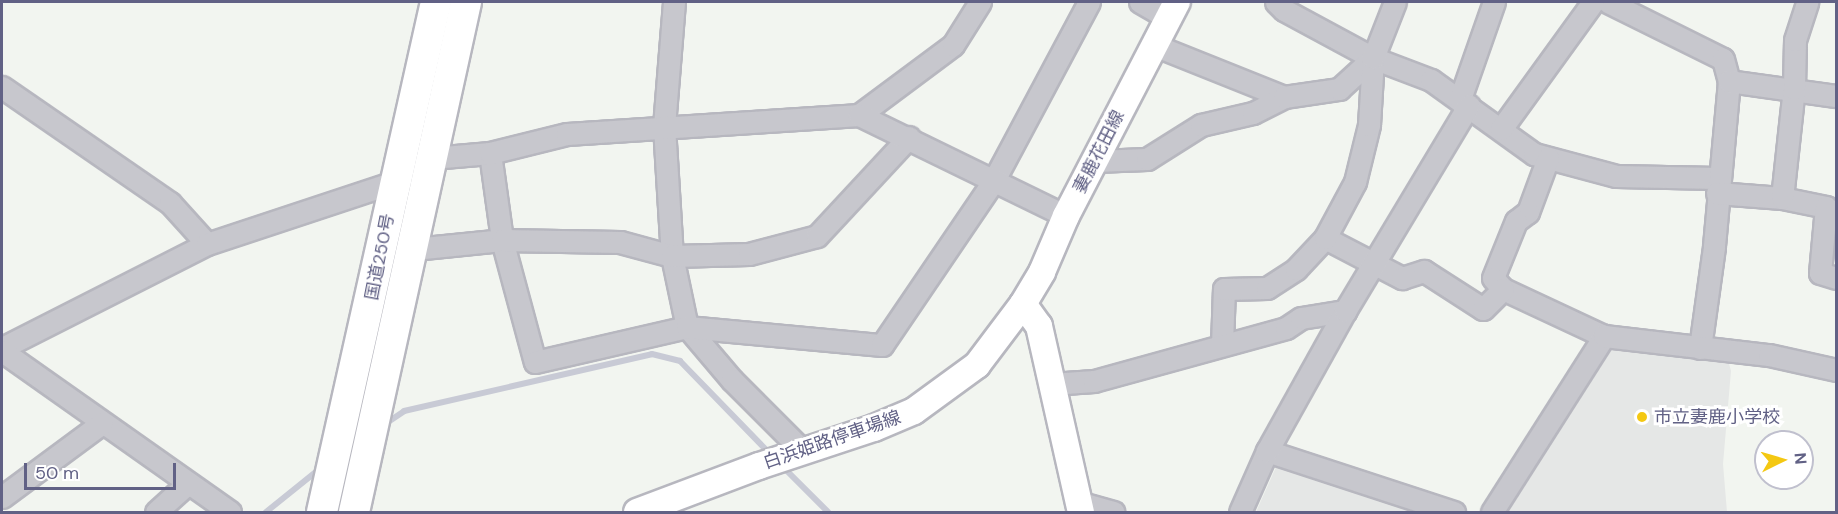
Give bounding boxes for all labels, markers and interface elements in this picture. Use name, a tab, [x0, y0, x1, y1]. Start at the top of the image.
street label: 妻鹿花田線	[1069, 107, 1129, 197]
street label: 国道250号	[361, 212, 399, 302]
street label: 白浜姫路停車場線	[760, 406, 904, 474]
place label: 市立妻鹿小学校	[1654, 406, 1780, 428]
marker: 市立妻鹿小学校	[1635, 410, 1649, 424]
north arrow	[1754, 430, 1814, 490]
scale bar	[27, 451, 178, 489]
text: N	[1789, 452, 1811, 465]
text: 50 m	[35, 461, 79, 485]

